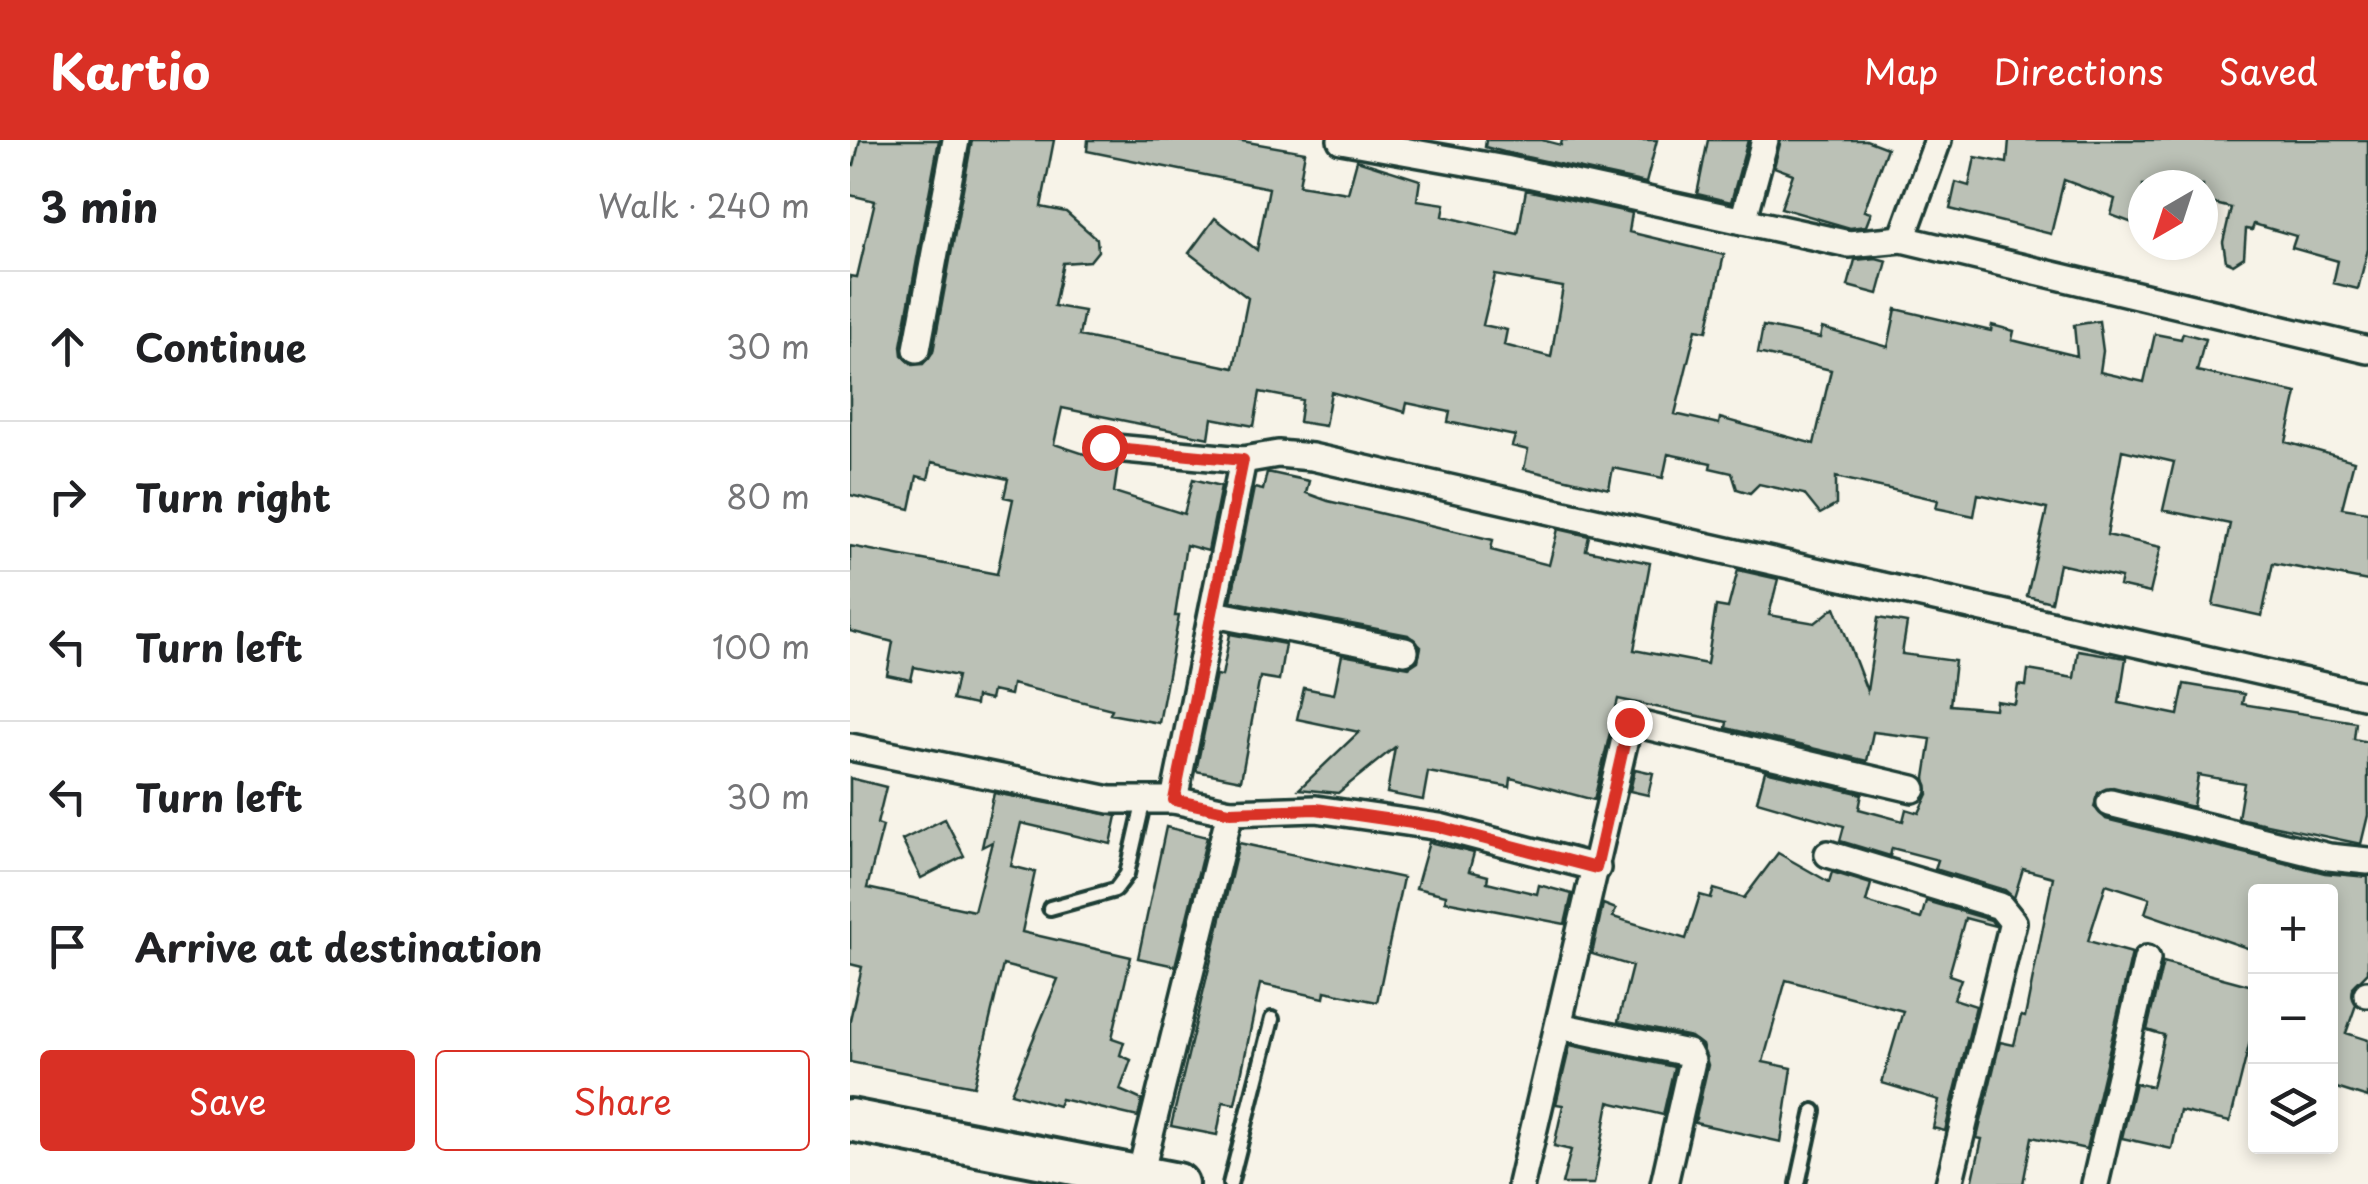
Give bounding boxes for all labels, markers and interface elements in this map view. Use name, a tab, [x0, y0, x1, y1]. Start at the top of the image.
text: Kartio	[50, 34, 210, 106]
text: Map	[1864, 44, 1938, 97]
text: Directions	[1993, 44, 2164, 97]
text: Saved	[2219, 44, 2318, 97]
north arrow	[2128, 170, 2218, 260]
text: 3 min	[40, 174, 158, 237]
text: Walk · 240 m	[598, 181, 810, 229]
text: Continue	[135, 318, 306, 375]
icon: ahead	[40, 319, 95, 374]
text: 30 m	[726, 322, 810, 370]
route start	[1082, 425, 1128, 471]
text: Turn right	[135, 468, 331, 525]
icon: right	[40, 469, 95, 524]
text: 80 m	[726, 472, 810, 520]
text: Turn left	[135, 618, 303, 675]
icon: left	[40, 619, 95, 674]
text: 100 m	[712, 622, 810, 670]
route end	[1607, 700, 1653, 746]
text: Turn left	[135, 768, 303, 825]
icon: left	[40, 769, 95, 824]
text: 30 m	[726, 772, 810, 820]
map controls	[2248, 884, 2338, 1154]
button: +	[2248, 884, 2338, 974]
text: Arrive at destination	[135, 918, 543, 975]
icon: arrive	[40, 919, 95, 974]
button: −	[2248, 974, 2338, 1064]
button: Save	[40, 1050, 415, 1151]
button: Share	[435, 1050, 810, 1151]
button: layers	[2248, 1064, 2338, 1154]

